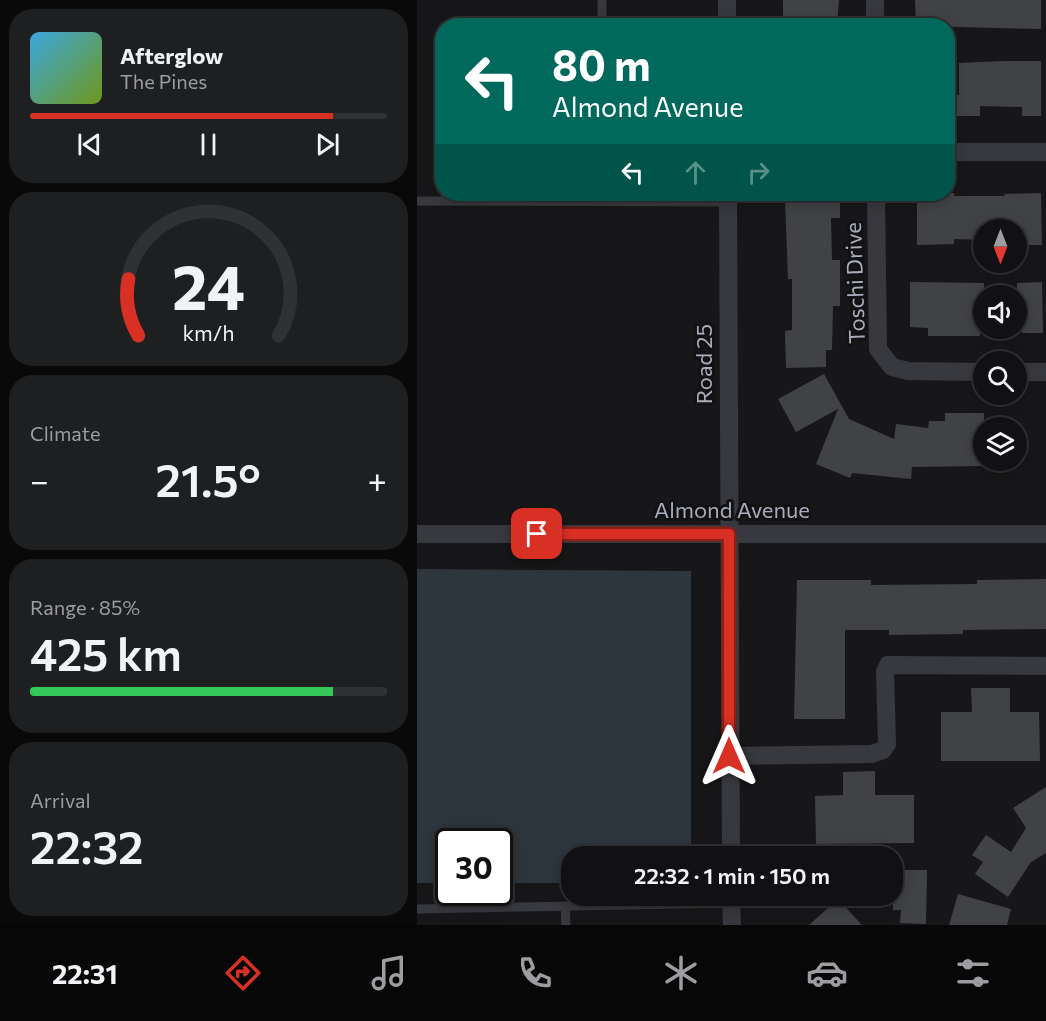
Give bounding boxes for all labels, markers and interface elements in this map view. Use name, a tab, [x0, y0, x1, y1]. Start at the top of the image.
text: 80 m	[552, 38, 651, 90]
text: Afterglow	[120, 42, 223, 69]
icon: left	[453, 42, 531, 120]
text: The Pines	[120, 69, 207, 93]
text: Almond Avenue	[552, 90, 743, 123]
icon: previous	[73, 128, 106, 161]
icon: pause	[192, 128, 225, 161]
icon: next	[311, 128, 344, 161]
icon: left	[616, 156, 649, 189]
icon: ahead	[679, 156, 712, 189]
icon: right	[742, 156, 775, 189]
north arrow	[973, 219, 1027, 273]
map controls	[973, 219, 1027, 471]
street label: Toschi Drive	[839, 222, 870, 344]
text: 24	[172, 247, 245, 323]
button: sound	[973, 285, 1027, 339]
text: km/h	[182, 320, 235, 346]
street label: Road 25	[690, 324, 717, 404]
button: search	[973, 351, 1027, 405]
button: layers	[973, 417, 1027, 471]
text: Climate	[30, 421, 100, 445]
text: 21.5°	[156, 451, 261, 506]
text: −	[30, 459, 49, 500]
text: +	[368, 459, 387, 500]
street label: Almond Avenue	[654, 496, 810, 523]
pin	[511, 508, 562, 559]
icon: arrive	[520, 517, 553, 550]
text: Range · 85%	[30, 595, 140, 619]
text: 425 km	[30, 625, 182, 680]
position arrow	[697, 724, 761, 788]
text: Arrival	[30, 788, 91, 812]
text: 22:32	[30, 818, 143, 873]
speed limit sign: 30	[435, 828, 513, 906]
text: 22:32 · 1 min · 150 m	[634, 862, 830, 889]
icon: directions	[222, 952, 264, 994]
icon: music	[368, 952, 410, 994]
icon: phone	[514, 952, 556, 994]
icon: climate	[660, 952, 702, 994]
icon: car	[806, 952, 848, 994]
icon: filters	[952, 952, 994, 994]
text: 22:31	[52, 957, 118, 990]

